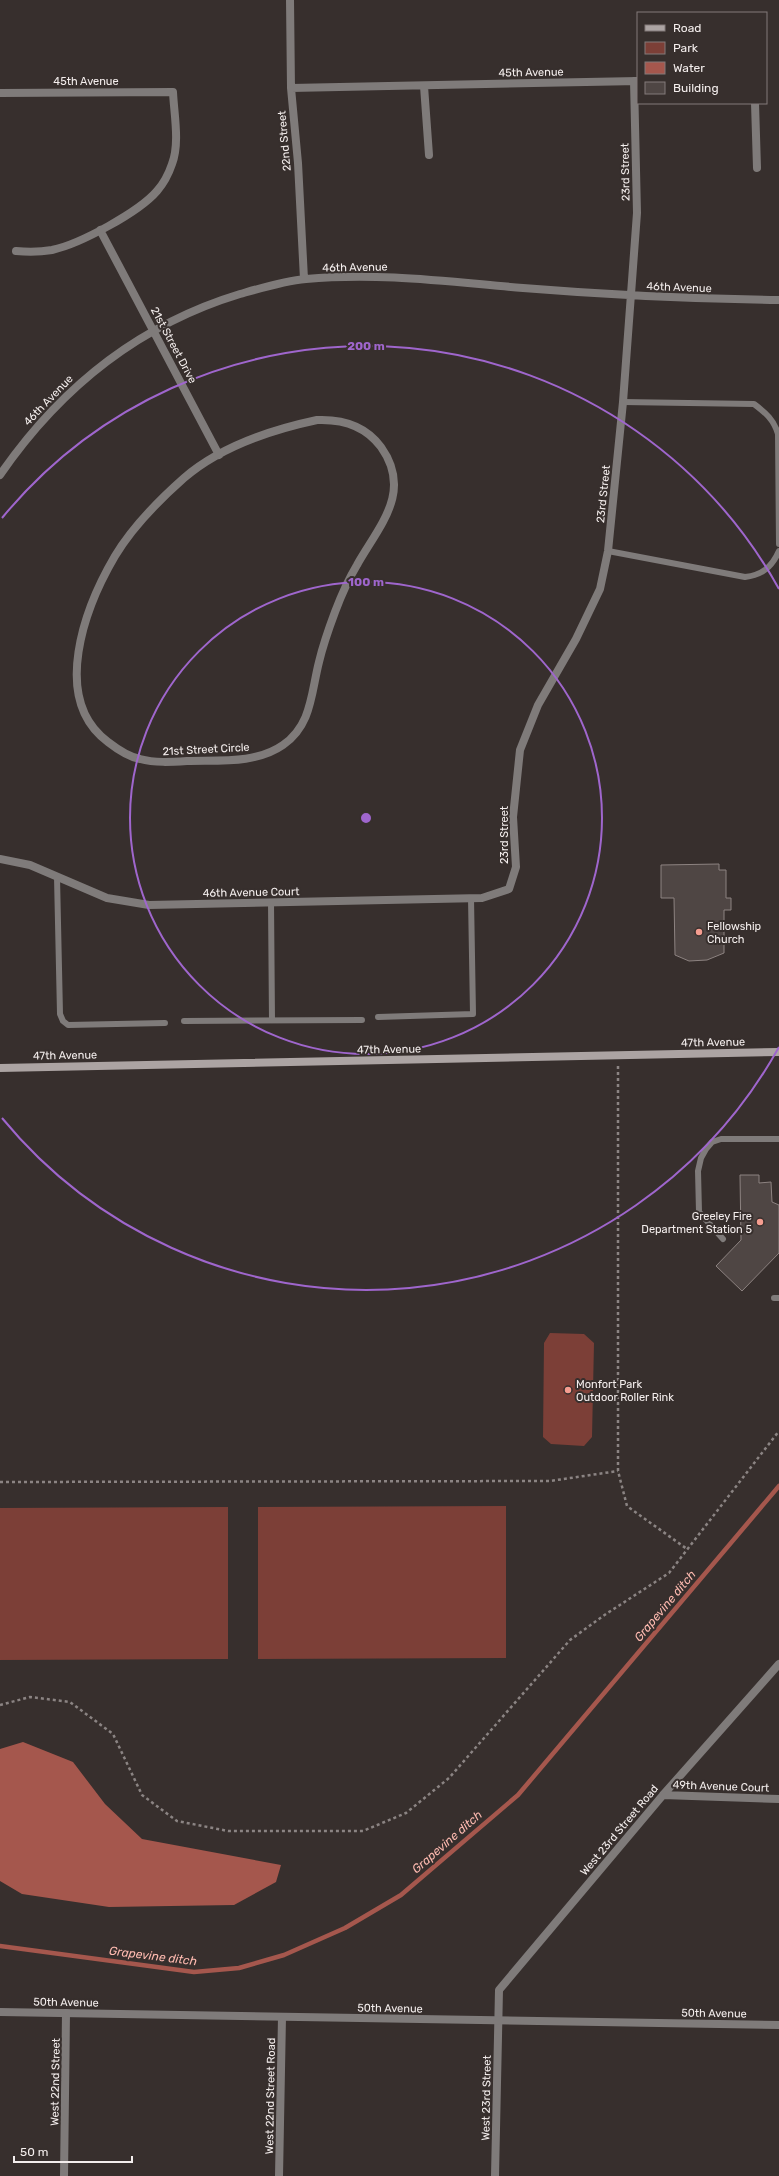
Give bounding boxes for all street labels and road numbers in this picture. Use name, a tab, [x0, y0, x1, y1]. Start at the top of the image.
street label: 45th Avenue	[498, 65, 564, 80]
street label: 45th Avenue	[53, 75, 119, 88]
street label: 22nd Street	[275, 110, 294, 172]
street label: 23rd Street	[618, 142, 633, 201]
street label: 46th Avenue	[322, 260, 388, 275]
street label: 46th Avenue	[646, 280, 712, 295]
street label: 21st Street Drive	[148, 305, 199, 386]
street label: 46th Avenue	[21, 372, 76, 428]
street label: 23rd Street	[594, 464, 613, 524]
street label: 21st Street Circle	[162, 741, 250, 758]
street label: 23rd Street	[498, 805, 511, 864]
street label: 46th Avenue Court	[202, 885, 300, 900]
street label: 47th Avenue	[681, 1035, 745, 1050]
street label: 47th Avenue	[357, 1042, 421, 1057]
street label: 47th Avenue	[33, 1048, 97, 1063]
street label: 49th Avenue Court	[672, 1778, 770, 1795]
street label: West 23rd Street Road	[578, 1782, 661, 1878]
street label: 50th Avenue	[33, 1995, 99, 2010]
street label: 50th Avenue	[357, 2001, 423, 2016]
street label: 50th Avenue	[681, 2006, 747, 2021]
street label: West 22nd Street	[48, 2037, 63, 2126]
street label: West 22nd Street Road	[263, 2038, 278, 2154]
street label: West 23rd Street	[479, 2054, 494, 2141]

